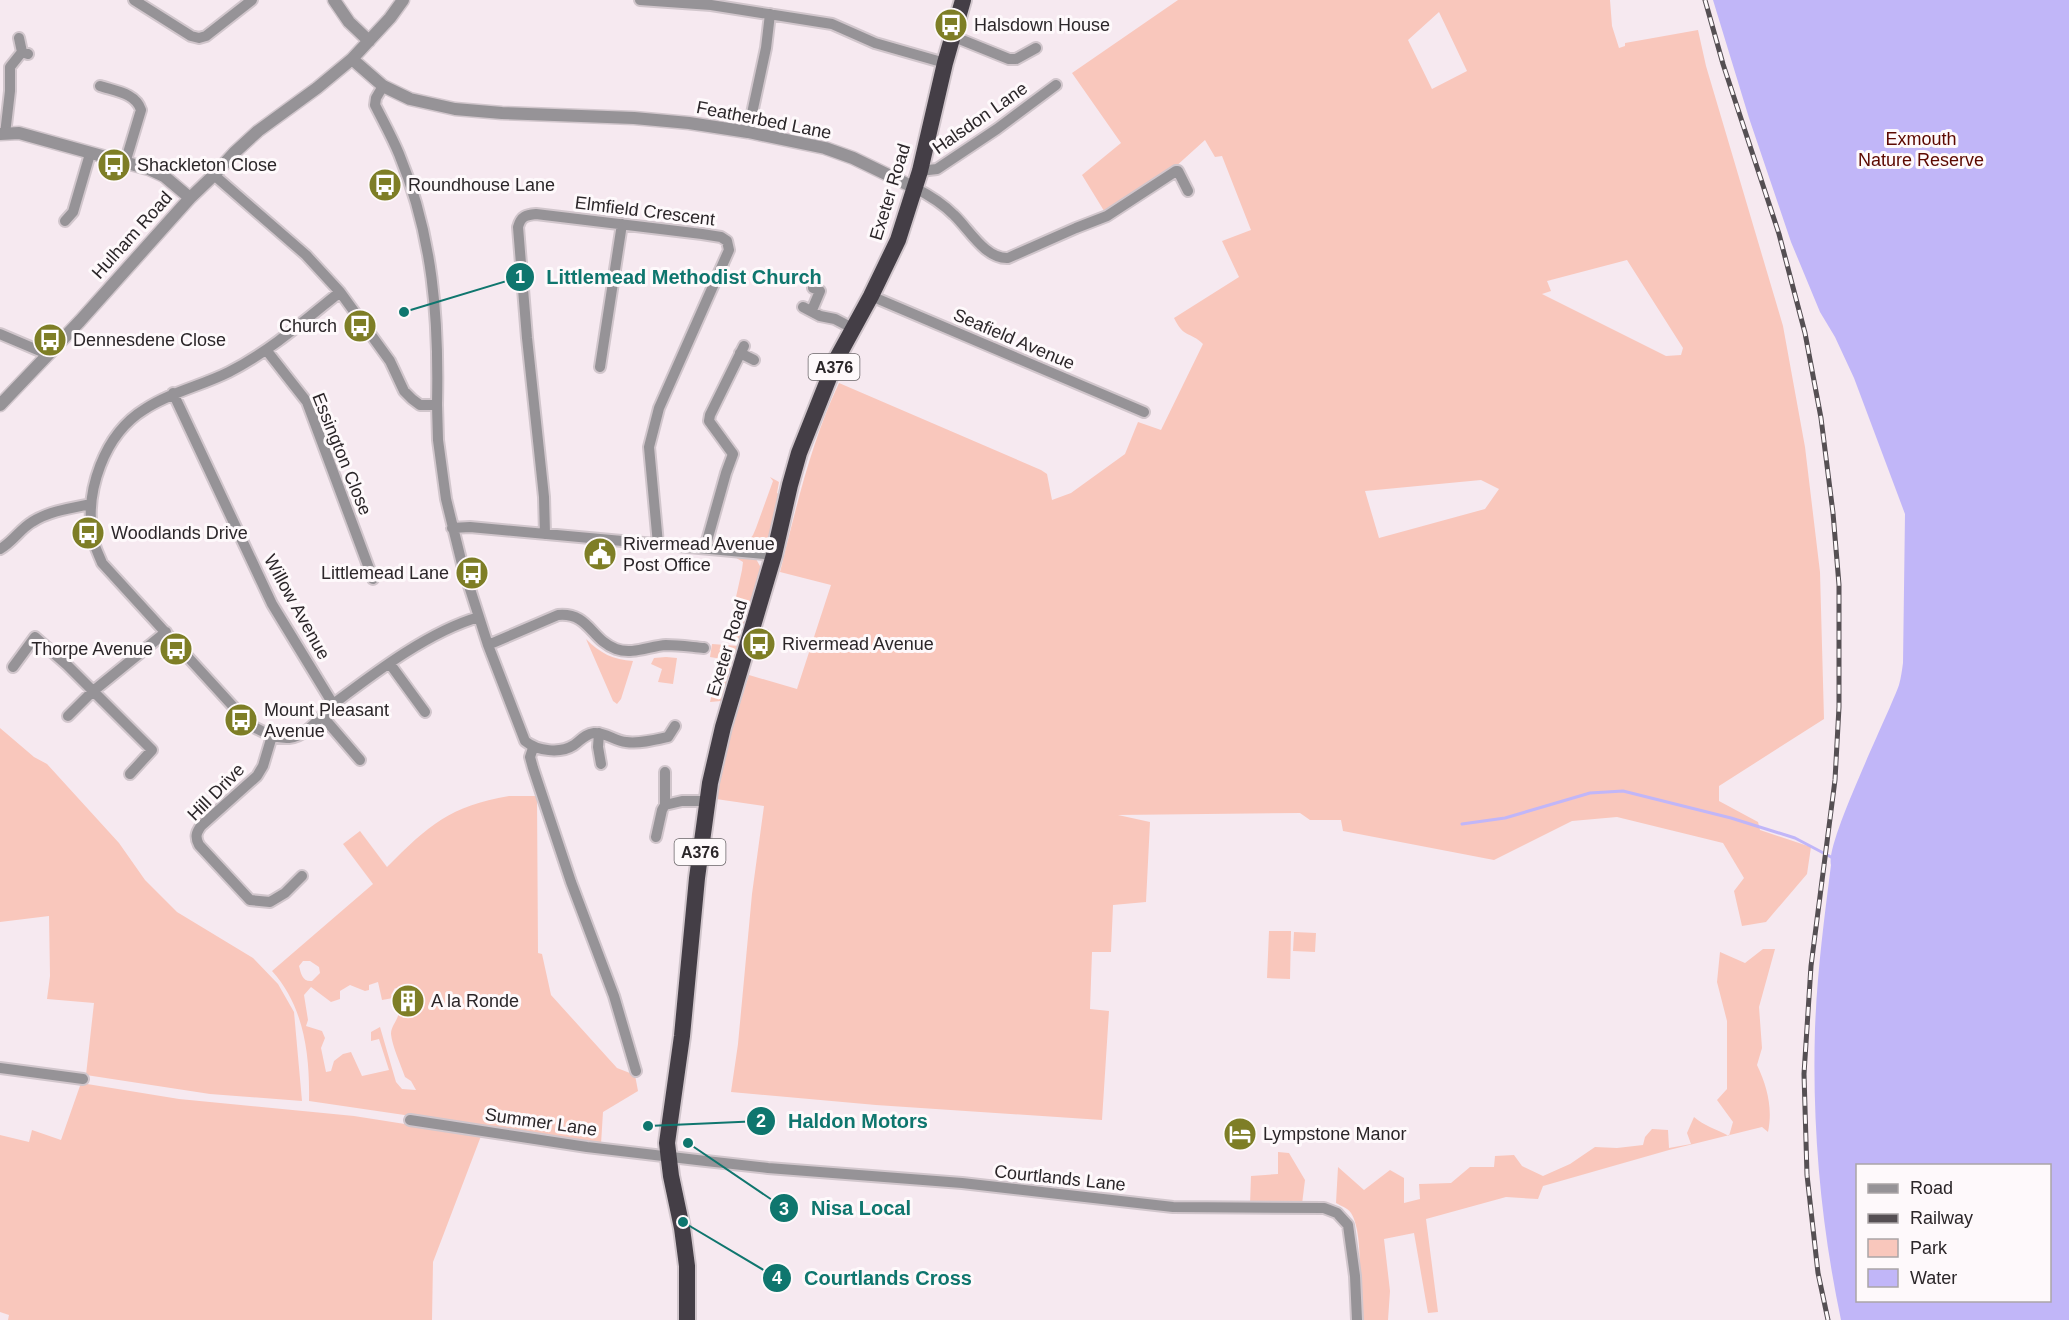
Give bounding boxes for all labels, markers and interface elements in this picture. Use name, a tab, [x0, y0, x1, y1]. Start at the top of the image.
bus stop icon: Halsdown House	[933, 7, 969, 43]
place label: Halsdown House	[974, 15, 1110, 35]
street label: Halsdon Lane	[929, 78, 1031, 158]
street label: Featherbed Lane	[695, 97, 833, 143]
park label: Exmouth Nature Reserve	[1858, 129, 1984, 170]
street label: Exeter Road	[866, 141, 914, 243]
bus stop icon: Shackleton Close	[96, 147, 132, 183]
place label: Shackleton Close	[137, 155, 277, 175]
bus stop icon: Roundhouse Lane	[367, 167, 403, 203]
place label: Roundhouse Lane	[408, 175, 555, 195]
street label: Hulham Road	[88, 187, 176, 283]
street label: Elmfield Crescent	[574, 192, 716, 230]
callout: Littlemead Methodist Church	[505, 258, 834, 296]
text: Littlemead Methodist Church	[546, 266, 822, 288]
text: 1	[515, 267, 525, 287]
street label: Seafield Avenue	[950, 304, 1078, 374]
bus stop icon: Church	[342, 308, 378, 344]
place label: Church	[279, 316, 337, 336]
bus stop icon: Dennesdene Close	[32, 322, 68, 358]
place label: Dennesdene Close	[73, 330, 226, 350]
road number: A376	[808, 354, 860, 380]
street label: Essington Close	[308, 390, 376, 518]
bus stop icon: Woodlands Drive	[70, 515, 106, 551]
place label: Woodlands Drive	[111, 523, 248, 543]
place label: Rivermead Avenue Post Office	[623, 534, 775, 575]
public building icon: Rivermead Avenue Post Office	[582, 536, 618, 572]
street label: Willow Avenue	[260, 551, 334, 663]
bus stop icon: Littlemead Lane	[454, 555, 490, 591]
place label: Littlemead Lane	[321, 563, 449, 583]
street label: Exeter Road	[703, 597, 751, 699]
bus stop icon: Rivermead Avenue	[741, 626, 777, 662]
bus stop icon: Thorpe Avenue	[158, 631, 194, 667]
place label: Rivermead Avenue	[782, 634, 934, 654]
place label: Thorpe Avenue	[31, 639, 153, 659]
place label: Mount Pleasant Avenue	[264, 700, 389, 741]
bus stop icon: Mount Pleasant Avenue	[223, 702, 259, 738]
street label: Hill Drive	[183, 759, 249, 825]
road number: A376	[674, 839, 726, 865]
building icon: A la Ronde	[390, 983, 426, 1019]
place label: A la Ronde	[431, 991, 519, 1011]
callout: Haldon Motors	[746, 1102, 940, 1140]
street label: Summer Lane	[484, 1104, 598, 1140]
text: Haldon Motors	[788, 1110, 928, 1132]
text: 2	[756, 1111, 766, 1131]
hotel icon: Lympstone Manor	[1222, 1116, 1258, 1152]
place label: Lympstone Manor	[1263, 1124, 1406, 1144]
street label: Courtlands Lane	[993, 1161, 1127, 1195]
legend	[1856, 1164, 2051, 1302]
text: Road	[1910, 1178, 1953, 1198]
callout: Nisa Local	[769, 1189, 923, 1227]
text: Nisa Local	[811, 1197, 911, 1219]
text: 3	[779, 1199, 789, 1219]
text: Railway	[1910, 1208, 1973, 1228]
text: Park	[1910, 1238, 1948, 1258]
callout: Courtlands Cross	[762, 1259, 984, 1297]
text: Courtlands Cross	[804, 1267, 972, 1289]
text: 4	[772, 1268, 782, 1288]
text: Water	[1910, 1268, 1957, 1288]

